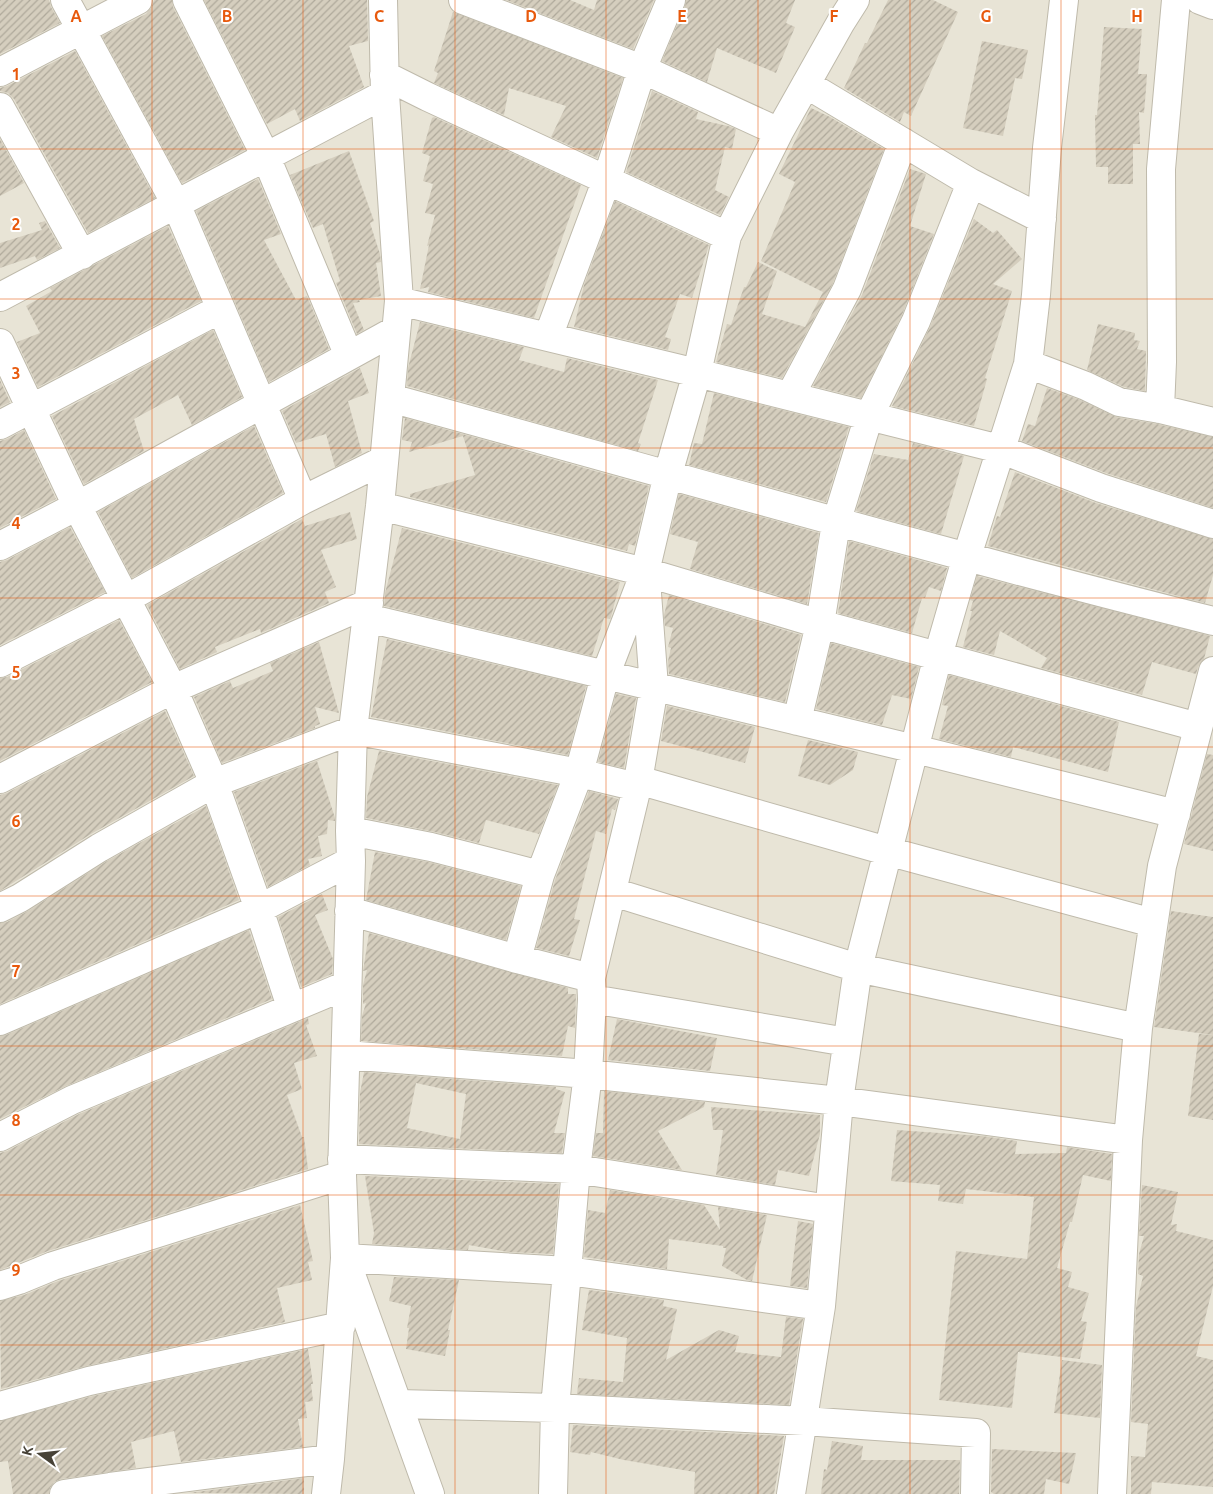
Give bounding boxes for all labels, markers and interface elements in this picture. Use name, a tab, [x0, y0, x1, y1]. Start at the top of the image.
text: A	[70, 7, 82, 25]
text: B	[222, 7, 232, 25]
text: C	[374, 7, 384, 25]
text: D	[525, 7, 537, 25]
text: E	[677, 7, 687, 25]
text: F	[830, 7, 839, 25]
text: G	[980, 7, 992, 25]
text: H	[1131, 7, 1143, 25]
text: 1	[11, 65, 21, 83]
text: 2	[11, 215, 21, 233]
text: 3	[11, 364, 21, 382]
text: 4	[11, 514, 21, 532]
text: 5	[11, 663, 21, 681]
text: 6	[11, 812, 21, 830]
text: 7	[11, 962, 21, 980]
text: 8	[11, 1111, 21, 1129]
text: 9	[11, 1261, 21, 1279]
north arrow	[15, 1429, 65, 1479]
text: K	[19, 1443, 37, 1457]

